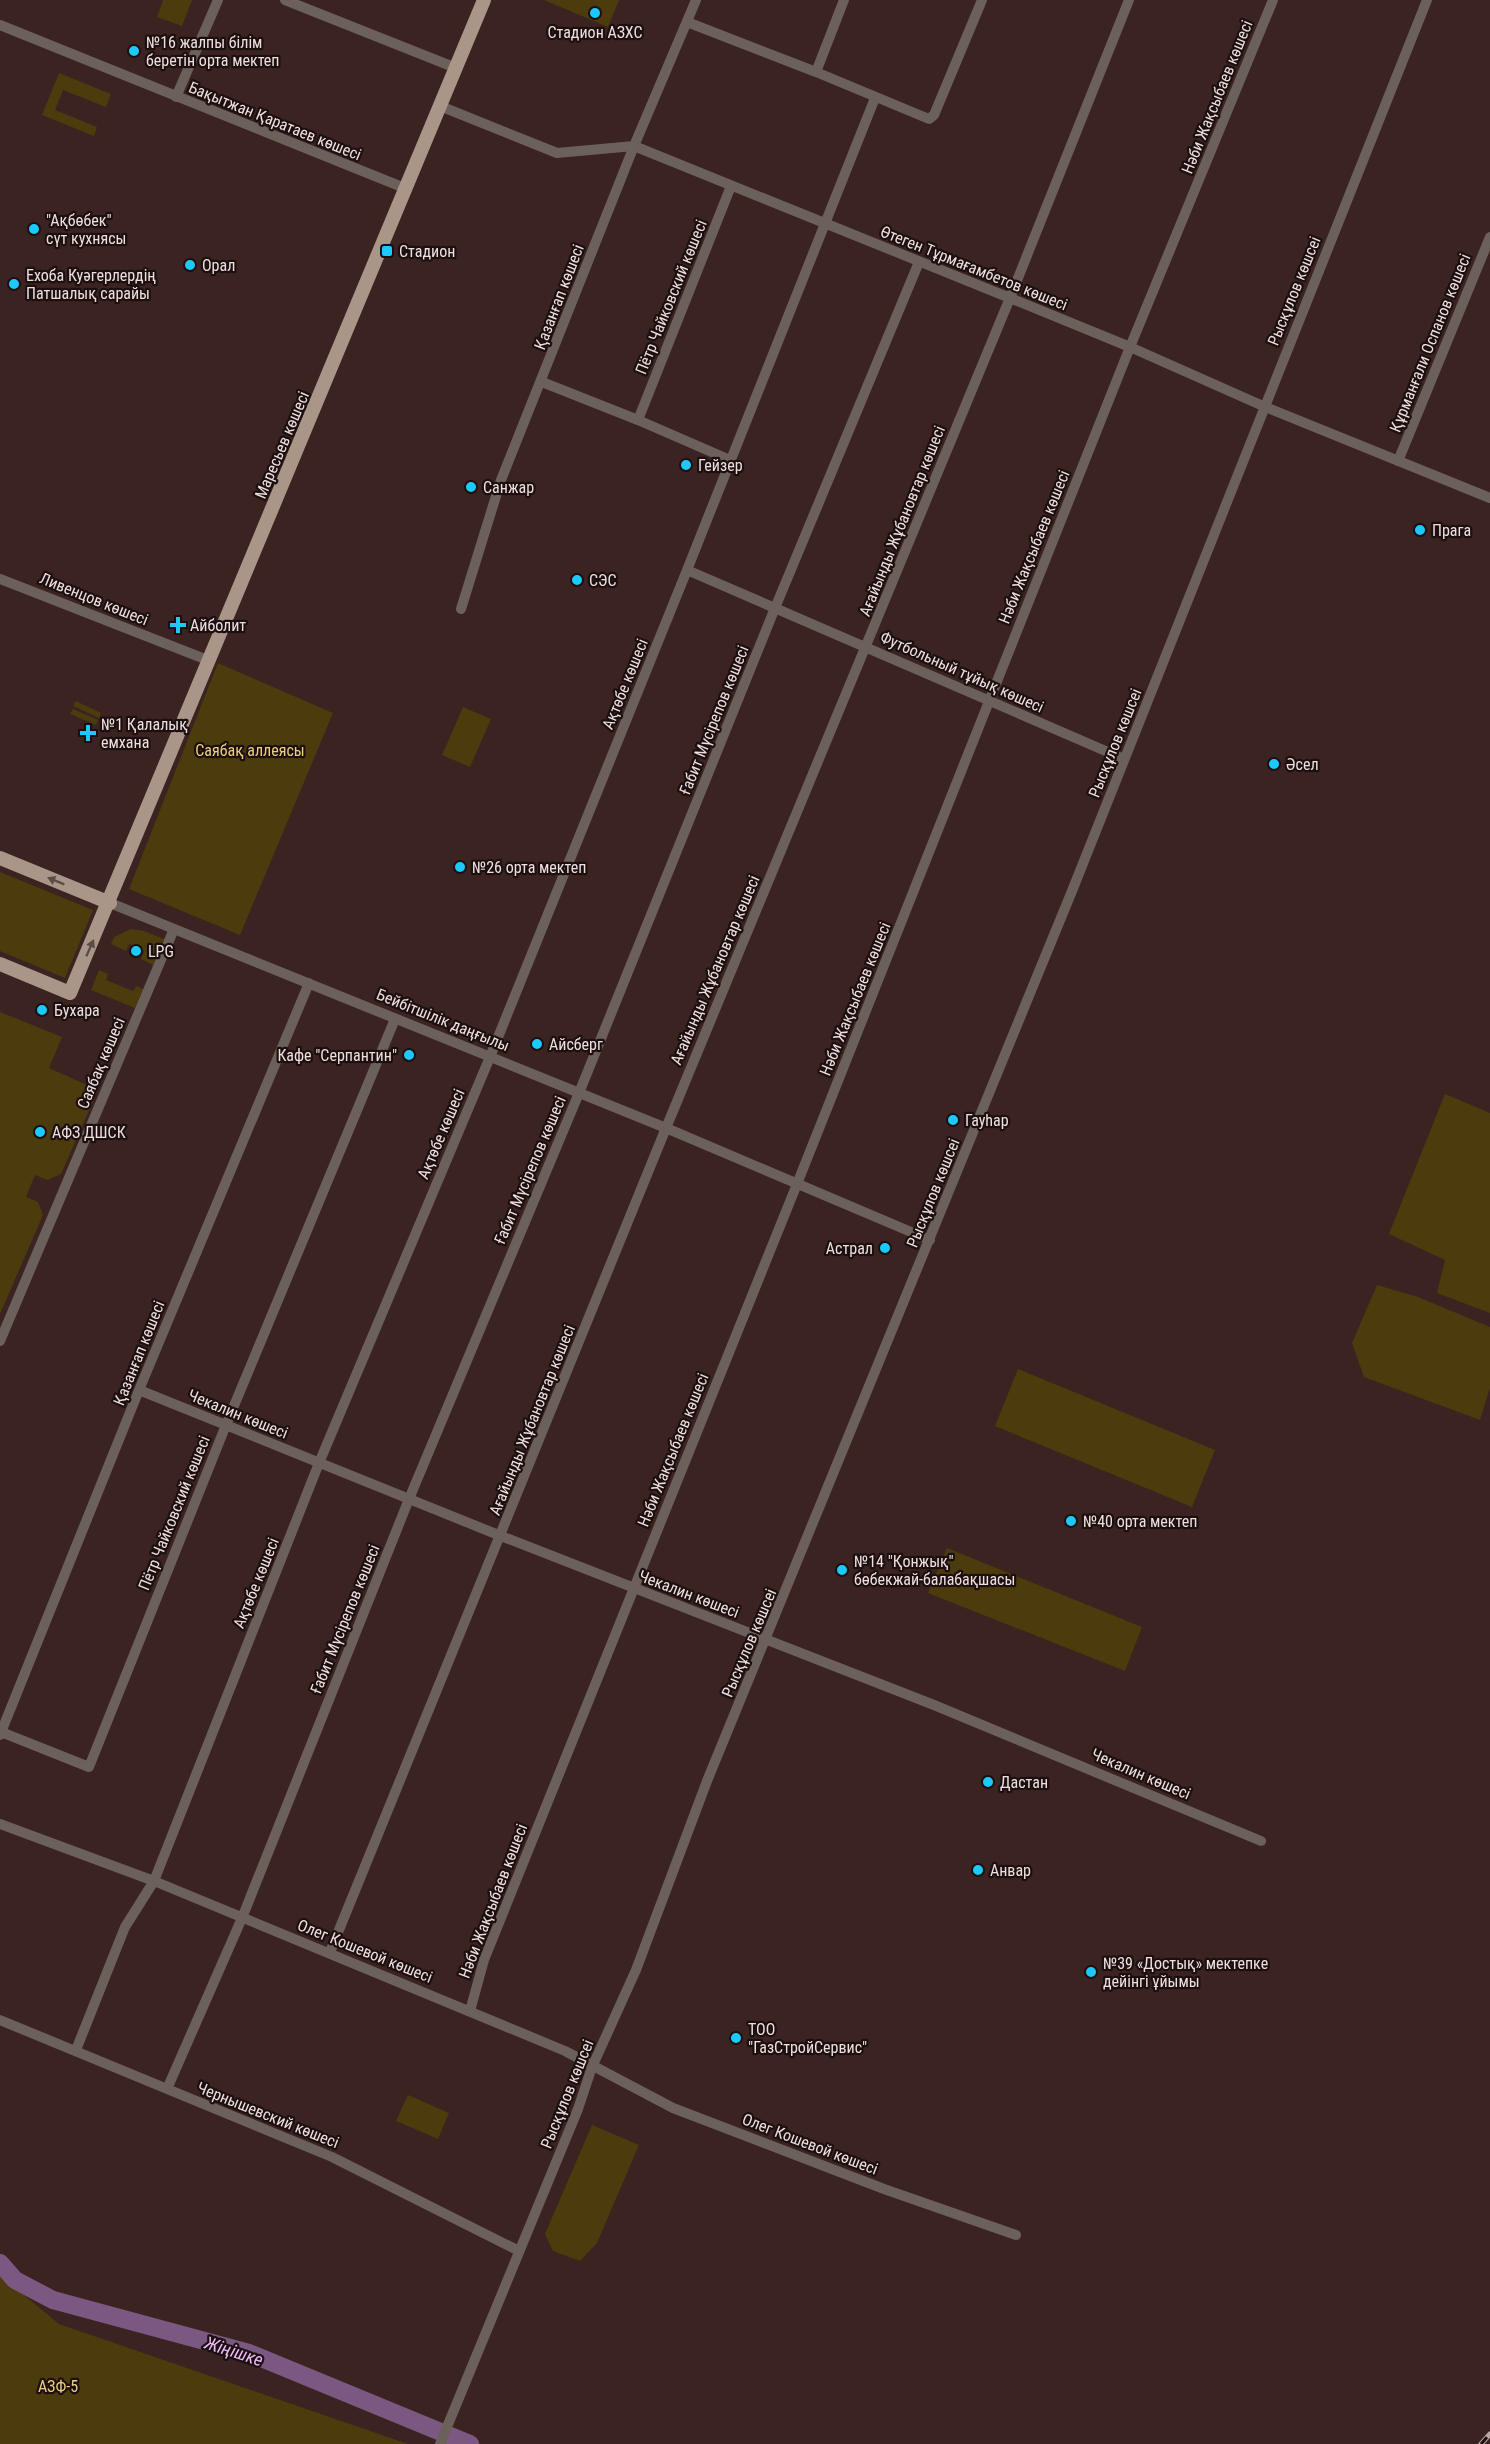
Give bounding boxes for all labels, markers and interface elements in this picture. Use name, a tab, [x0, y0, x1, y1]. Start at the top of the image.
marker: Стадион АЗХС	[588, 6, 602, 20]
street label: Нәби Жақсыбаев көшесі	[1178, 17, 1256, 177]
place label: Стадион АЗХС	[547, 23, 643, 42]
place label: №16 жалпы білім беретін орта мектеп	[146, 33, 280, 70]
marker: №16 жалпы білім беретін орта мектеп	[127, 44, 141, 58]
street label: Бақытжан Қаратаев көшесі	[186, 78, 364, 164]
place label: "Ақбөбек" сүт кухнясы	[46, 211, 126, 248]
street label: Пётр Чайковский көшесі	[631, 217, 711, 377]
marker: "Ақбөбек" сүт кухнясы	[27, 222, 41, 236]
street label: Өтеген Тұрмағамбетов көшесі	[878, 222, 1070, 314]
street label: Рысқұлов көшсеі	[1263, 234, 1325, 348]
place label: Стадион	[399, 242, 455, 261]
street label: Қазанғап көшесі	[530, 242, 588, 352]
marker: Стадион	[380, 244, 394, 258]
street label: Құрманғали Оспанов көшесі	[1385, 251, 1475, 435]
place label: Орал	[202, 256, 235, 275]
marker: Орал	[183, 258, 197, 272]
place label: Ехоба Куәгерлердің Патшалық сарайы	[26, 266, 156, 303]
marker: Ехоба Куәгерлердің Патшалық сарайы	[7, 277, 21, 291]
street label: Маресьев көшесі	[251, 388, 313, 502]
street label: Ағайынды Жұбановтар көшесі	[855, 423, 949, 619]
place label: Гейзер	[698, 456, 743, 475]
marker: Гейзер	[679, 458, 693, 472]
street label: Нәби Жақсыбаев көшесі	[995, 467, 1073, 627]
place label: Санжар	[483, 478, 534, 497]
marker: Санжар	[464, 480, 478, 494]
place label: Прага	[1432, 521, 1471, 540]
marker: Прага	[1413, 523, 1427, 537]
street label: Ливенцов көшесі	[37, 569, 151, 629]
place label: СЭС	[589, 571, 617, 590]
marker: СЭС	[570, 573, 584, 587]
place label: Айболит	[190, 616, 246, 635]
marker: Айболит	[171, 618, 185, 632]
street label: Футбольный тұйық көшесі	[877, 627, 1047, 717]
street label: Ақтөбе көшесі	[598, 636, 652, 732]
street label: Ғабит Мүсірепов көшесі	[675, 643, 753, 797]
street label: Рысқұлов көшсеі	[1084, 686, 1146, 800]
place label: №1 Қалалық емхана	[101, 715, 188, 752]
marker: №1 Қалалық емхана	[79, 724, 97, 742]
park label: Саябақ аллеясы	[195, 741, 305, 760]
place label: Əсел	[1286, 755, 1319, 774]
marker: Əсел	[1267, 757, 1281, 771]
place label: №26 орта мектеп	[472, 858, 586, 877]
marker: №26 орта мектеп	[453, 860, 467, 874]
street label: Ағайынды Жұбановтар көшесі	[666, 873, 764, 1067]
one-way arrow	[46, 876, 64, 886]
street label: Нәби Жақсыбаев көшесі	[816, 919, 894, 1079]
one-way arrow	[86, 939, 95, 957]
place label: LPG	[148, 942, 174, 961]
marker: LPG	[129, 944, 143, 958]
street label: Бейбітшілік даңғылы	[374, 985, 512, 1055]
place label: Бухара	[54, 1001, 100, 1020]
marker: Бухара	[35, 1003, 49, 1017]
street label: Саябақ көшесі	[73, 1015, 129, 1111]
place label: Айсберг	[549, 1035, 603, 1054]
marker: Айсберг	[530, 1037, 544, 1051]
place label: Кафе "Серпантин"	[277, 1046, 397, 1065]
marker: Кафе "Серпантин"	[402, 1048, 416, 1062]
street label: Ақтөбе көшесі	[413, 1086, 469, 1182]
street label: Ғабит Мүсірепов көшесі	[490, 1093, 570, 1247]
place label: Гауhар	[965, 1111, 1009, 1130]
marker: Гауhар	[946, 1113, 960, 1127]
place label: АФЗ ДШСК	[52, 1123, 126, 1142]
marker: АФЗ ДШСК	[33, 1125, 47, 1139]
street label: Рысқұлов көшсеі	[902, 1136, 964, 1250]
place label: Астрал	[826, 1239, 873, 1258]
marker: Астрал	[878, 1241, 892, 1255]
street label: Қазанғап көшесі	[109, 1298, 169, 1408]
street label: Ағайынды Жұбановтар көшесі	[485, 1322, 579, 1518]
street label: Нәби Жақсыбаев көшесі	[634, 1370, 712, 1530]
street label: Чекалин көшесі	[185, 1385, 291, 1443]
street label: Пётр Чайковский көшесі	[134, 1433, 214, 1593]
place label: №40 орта мектеп	[1083, 1512, 1197, 1531]
marker: №40 орта мектеп	[1064, 1514, 1078, 1528]
street label: Ақтөбе көшесі	[229, 1535, 283, 1631]
street label: Ғабит Мүсірепов көшесі	[306, 1542, 384, 1696]
place label: №14 "Қонжық" бөбекжай-балабақшасы	[854, 1552, 1015, 1589]
marker: №14 "Қонжық" бөбекжай-балабақшасы	[835, 1563, 849, 1577]
street label: Чекалин көшесі	[636, 1566, 742, 1622]
street label: Рысқұлов көшсеі	[718, 1586, 780, 1700]
street label: Чекалин көшесі	[1089, 1745, 1193, 1803]
place label: Дастан	[1000, 1773, 1048, 1792]
marker: Дастан	[981, 1775, 995, 1789]
street label: Нәби Жақсыбаев көшесі	[455, 1821, 531, 1981]
place label: Анвар	[990, 1861, 1031, 1880]
marker: Анвар	[971, 1863, 985, 1877]
street label: Олег Кошевой көшесі	[295, 1915, 435, 1987]
place label: №39 «Достық» мектепке дейінгі ұйымы	[1103, 1954, 1268, 1991]
marker: №39 «Достық» мектепке дейінгі ұйымы	[1084, 1965, 1098, 1979]
place label: ТОО "ГазСтройСервис"	[748, 2020, 867, 2057]
marker: ТОО "ГазСтройСервис"	[729, 2031, 743, 2045]
street label: Рысқұлов көшсеі	[536, 2037, 598, 2151]
street label: Чернышевский көшесі	[194, 2078, 342, 2152]
street label: Олег Кошевой көшесі	[740, 2109, 880, 2179]
water label: Жіңішке	[201, 2331, 266, 2370]
park label: АЗФ-5	[38, 2377, 78, 2396]

